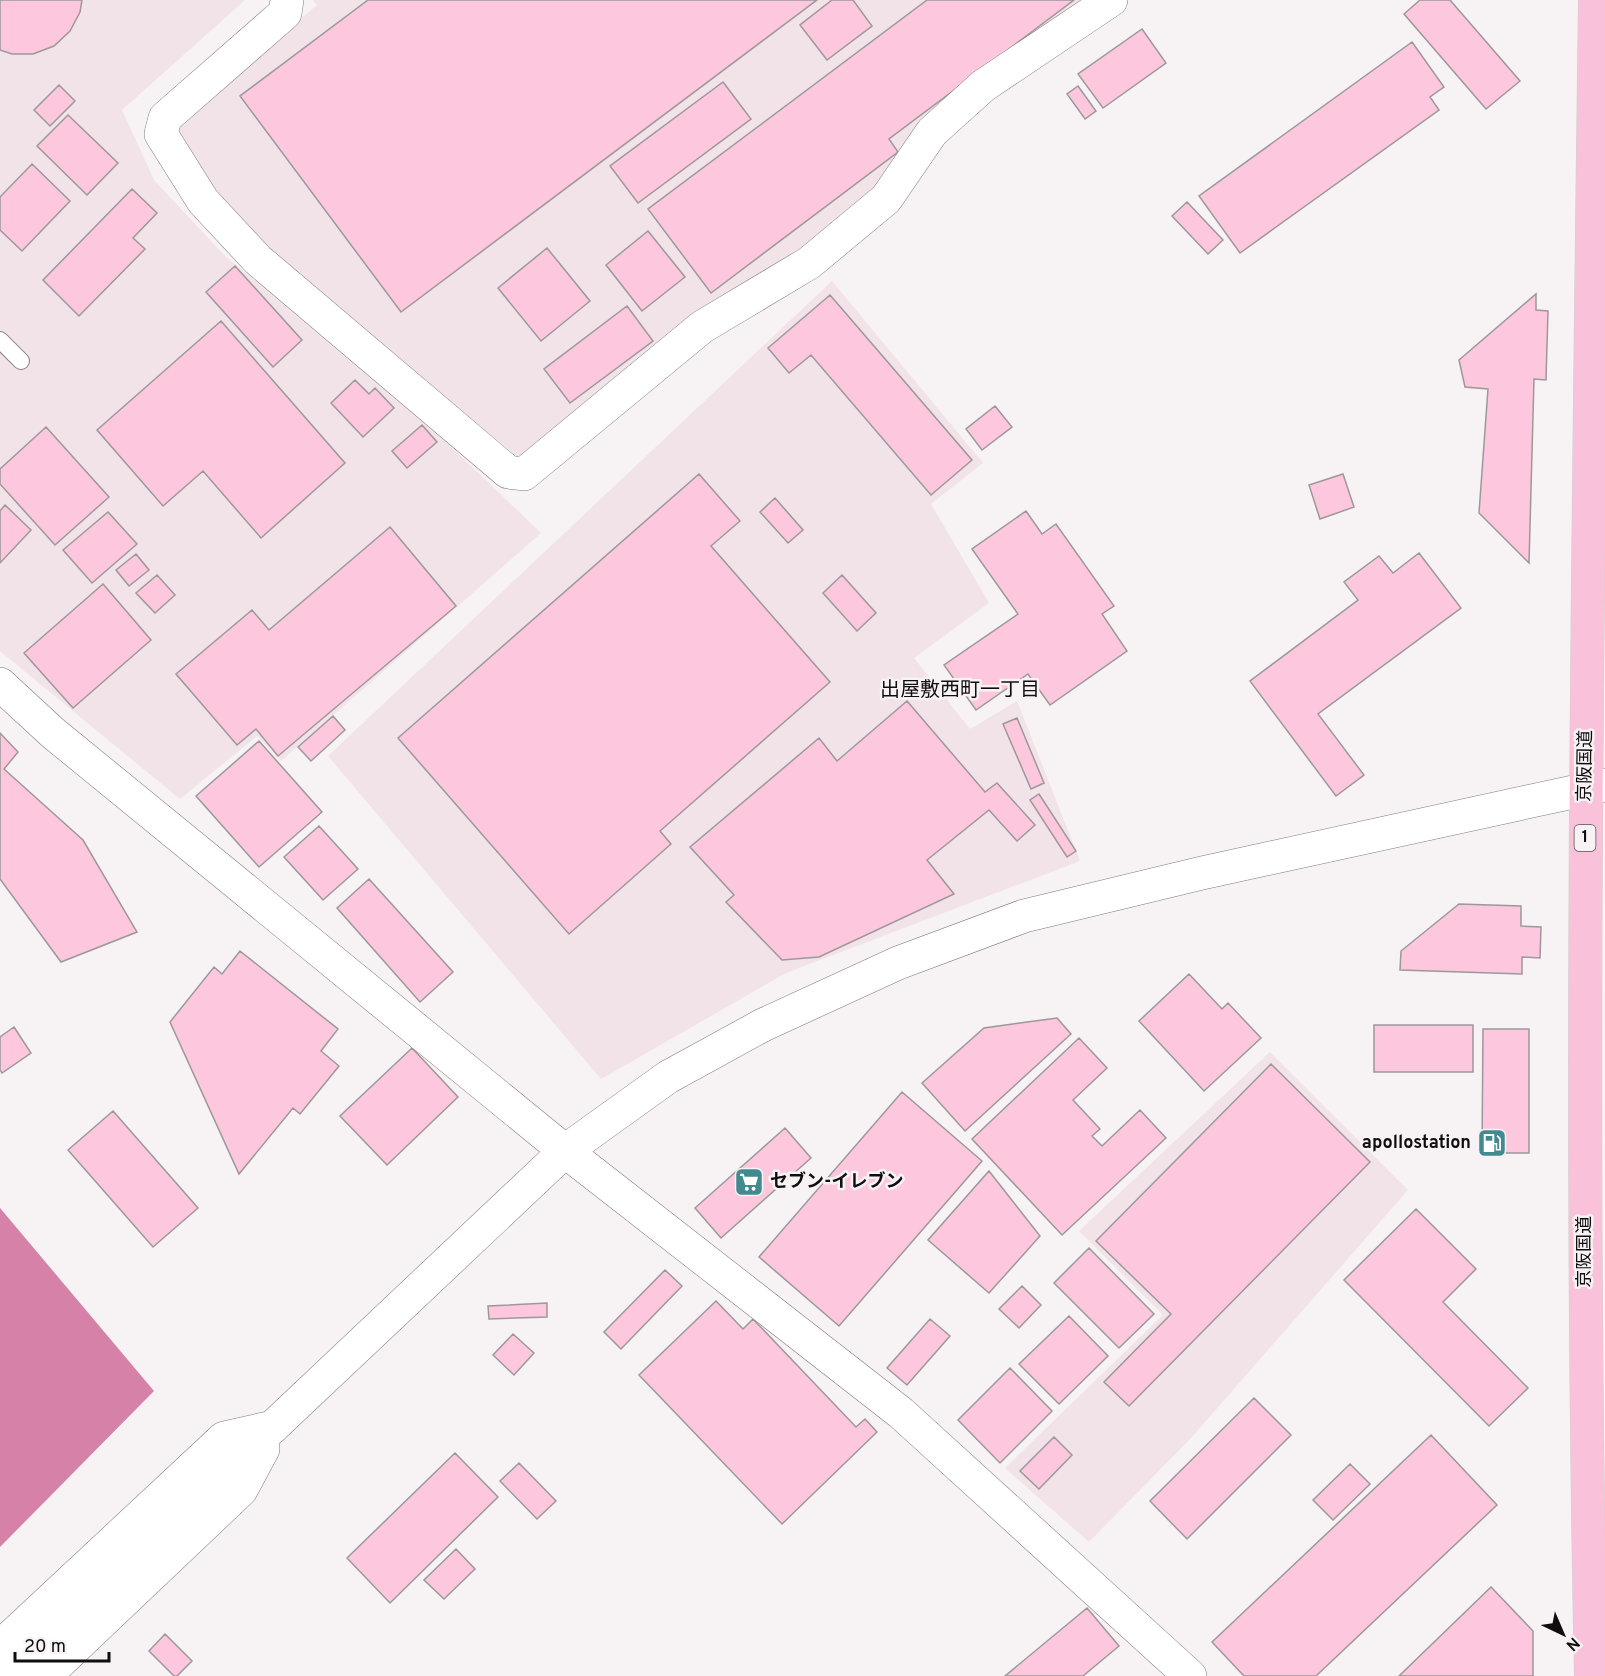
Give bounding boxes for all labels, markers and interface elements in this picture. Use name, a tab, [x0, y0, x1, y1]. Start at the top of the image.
district label: 出屋敷西町一丁目	[880, 678, 1040, 704]
street label: 京阪国道	[1574, 730, 1598, 802]
road number: 1	[1574, 825, 1596, 851]
fuel station icon: apollostation	[1476, 1127, 1508, 1159]
place label: apollostation	[1362, 1132, 1471, 1155]
supermarket icon: セブン-イレブン	[733, 1166, 765, 1198]
place label: セブン-イレブン	[770, 1171, 903, 1194]
street label: 京阪国道	[1574, 1216, 1597, 1288]
north arrow	[1533, 1604, 1593, 1664]
scale bar	[15, 1625, 110, 1663]
text: N	[1561, 1632, 1583, 1655]
text: 20 m	[24, 1636, 66, 1659]

